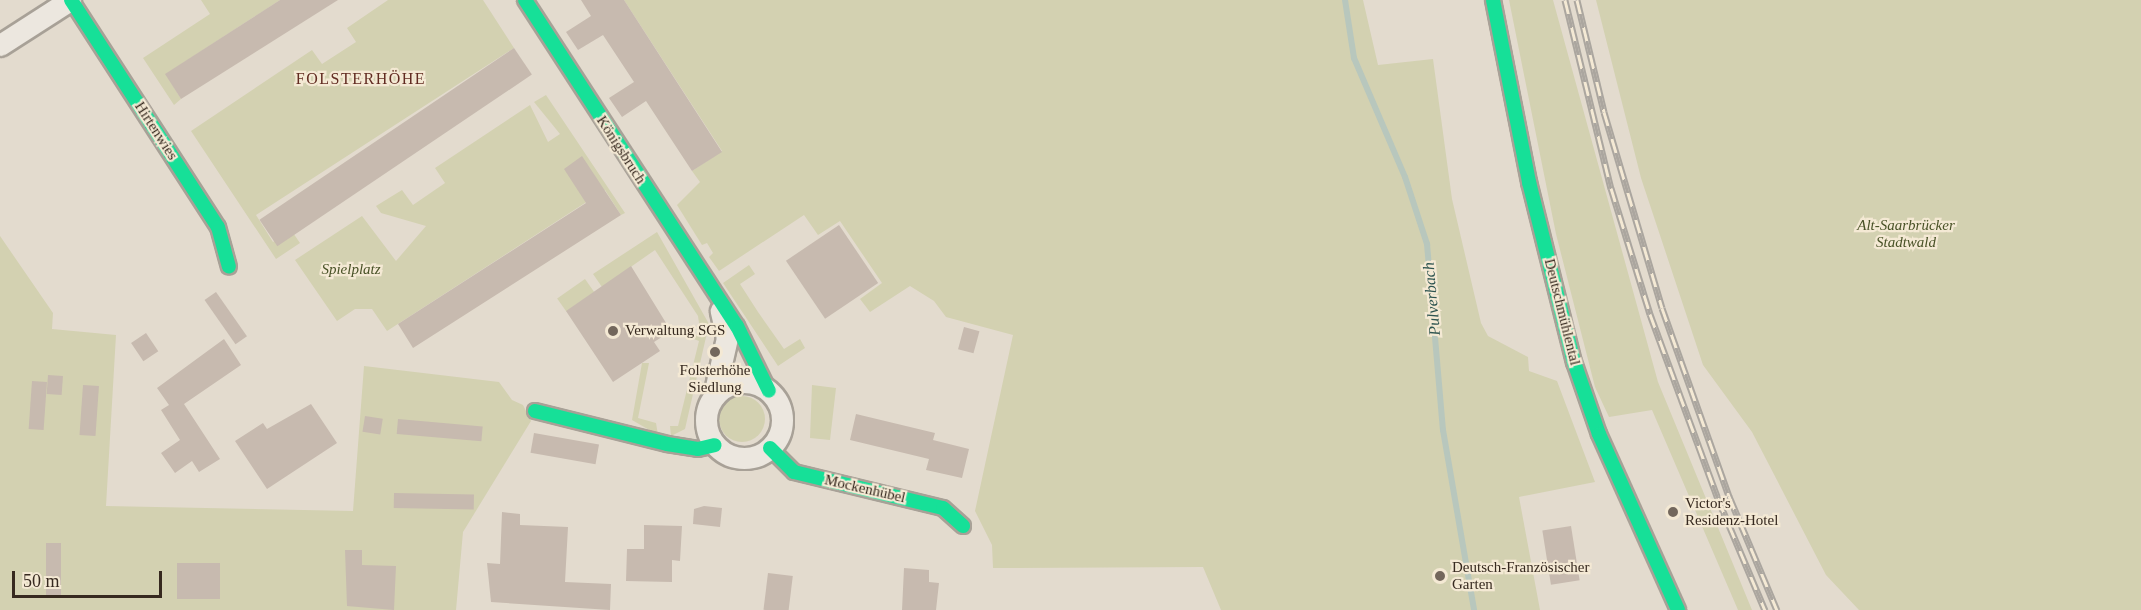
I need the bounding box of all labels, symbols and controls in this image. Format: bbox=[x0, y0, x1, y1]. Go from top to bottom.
district label: FOLSTERHÖHE bbox=[296, 69, 426, 89]
street label: Hirtenwies bbox=[131, 98, 181, 164]
street label: Königsbruch bbox=[592, 113, 650, 187]
park label: Alt-Saarbrücker Stadtwald bbox=[1857, 216, 1955, 251]
street label: Deutschmühlental bbox=[1540, 257, 1584, 367]
park label: Spielplatz bbox=[321, 261, 381, 279]
water label: Pulverbach bbox=[1419, 261, 1445, 337]
place label: Verwaltung SGS bbox=[625, 322, 725, 340]
marker: Verwaltung SGS bbox=[606, 324, 620, 338]
marker: Folsterhöhe Siedlung bbox=[708, 345, 722, 359]
place label: Folsterhöhe Siedlung bbox=[680, 361, 750, 396]
street label: Mockenhübel bbox=[823, 471, 907, 507]
place label: Victor's Residenz-Hotel bbox=[1685, 494, 1778, 529]
marker: Victor's Residenz-Hotel bbox=[1666, 505, 1680, 519]
place label: Deutsch-Französischer Garten bbox=[1452, 558, 1589, 593]
scale bar bbox=[15, 559, 165, 597]
marker: Deutsch-Französischer Garten bbox=[1433, 569, 1447, 583]
text: 50 m bbox=[23, 571, 60, 591]

